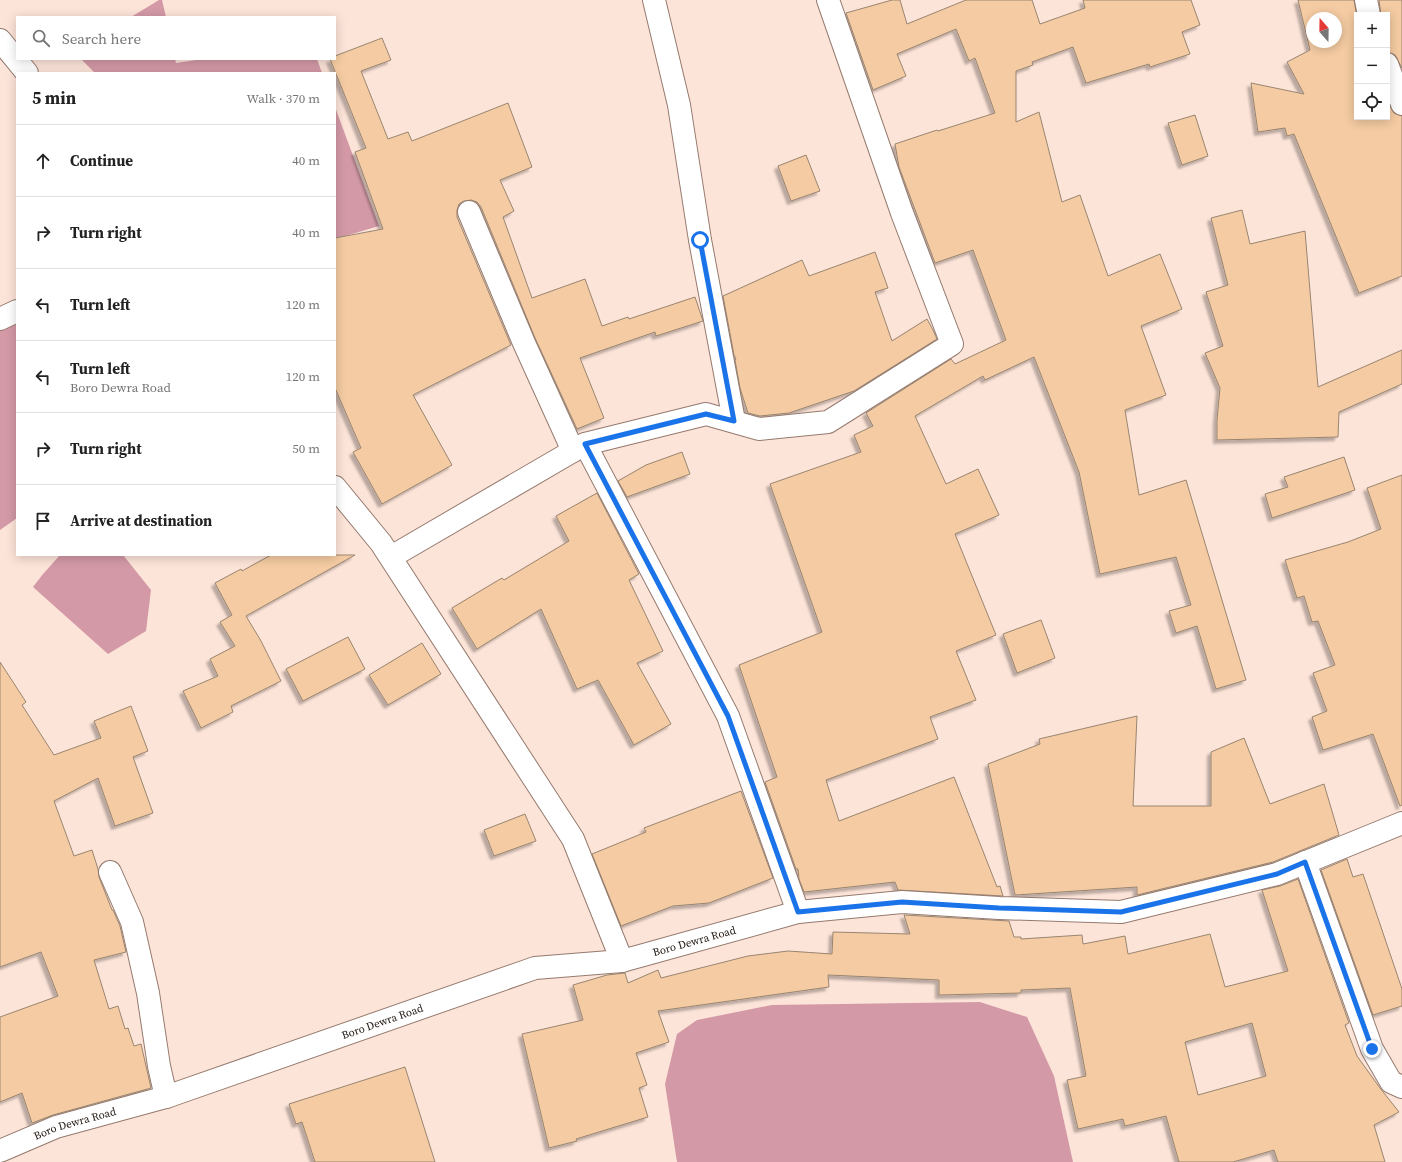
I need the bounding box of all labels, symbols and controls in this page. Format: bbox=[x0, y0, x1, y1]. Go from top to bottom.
north arrow bbox=[1306, 12, 1342, 48]
map controls bbox=[1354, 12, 1390, 120]
button: + bbox=[1354, 12, 1390, 48]
search box bbox=[16, 16, 336, 60]
icon: search bbox=[30, 27, 52, 49]
text: Search here bbox=[62, 28, 141, 49]
button: − bbox=[1354, 48, 1390, 84]
button: locate bbox=[1354, 84, 1390, 120]
text: 5 min bbox=[32, 86, 76, 110]
text: Walk · 370 m bbox=[247, 90, 320, 107]
icon: ahead bbox=[32, 150, 54, 172]
text: Continue bbox=[70, 150, 133, 171]
text: 40 m bbox=[292, 152, 320, 169]
icon: right bbox=[32, 222, 54, 244]
text: Turn right bbox=[70, 222, 142, 243]
text: 40 m bbox=[292, 224, 320, 241]
route start bbox=[691, 231, 709, 249]
icon: left bbox=[32, 294, 54, 316]
text: Turn left bbox=[70, 294, 130, 315]
text: 120 m bbox=[286, 296, 320, 313]
text: Turn left bbox=[70, 358, 130, 379]
icon: left bbox=[32, 366, 54, 388]
text: 120 m bbox=[286, 368, 320, 385]
text: Boro Dewra Road bbox=[70, 379, 171, 396]
icon: right bbox=[32, 438, 54, 460]
text: Turn right bbox=[70, 438, 142, 459]
text: 50 m bbox=[292, 440, 320, 457]
icon: arrive bbox=[32, 510, 54, 532]
text: Arrive at destination bbox=[70, 510, 212, 531]
street label: Boro Dewra Road bbox=[651, 922, 738, 960]
street label: Boro Dewra Road bbox=[339, 1000, 426, 1043]
route end bbox=[1363, 1040, 1381, 1058]
street label: Boro Dewra Road bbox=[31, 1103, 118, 1143]

